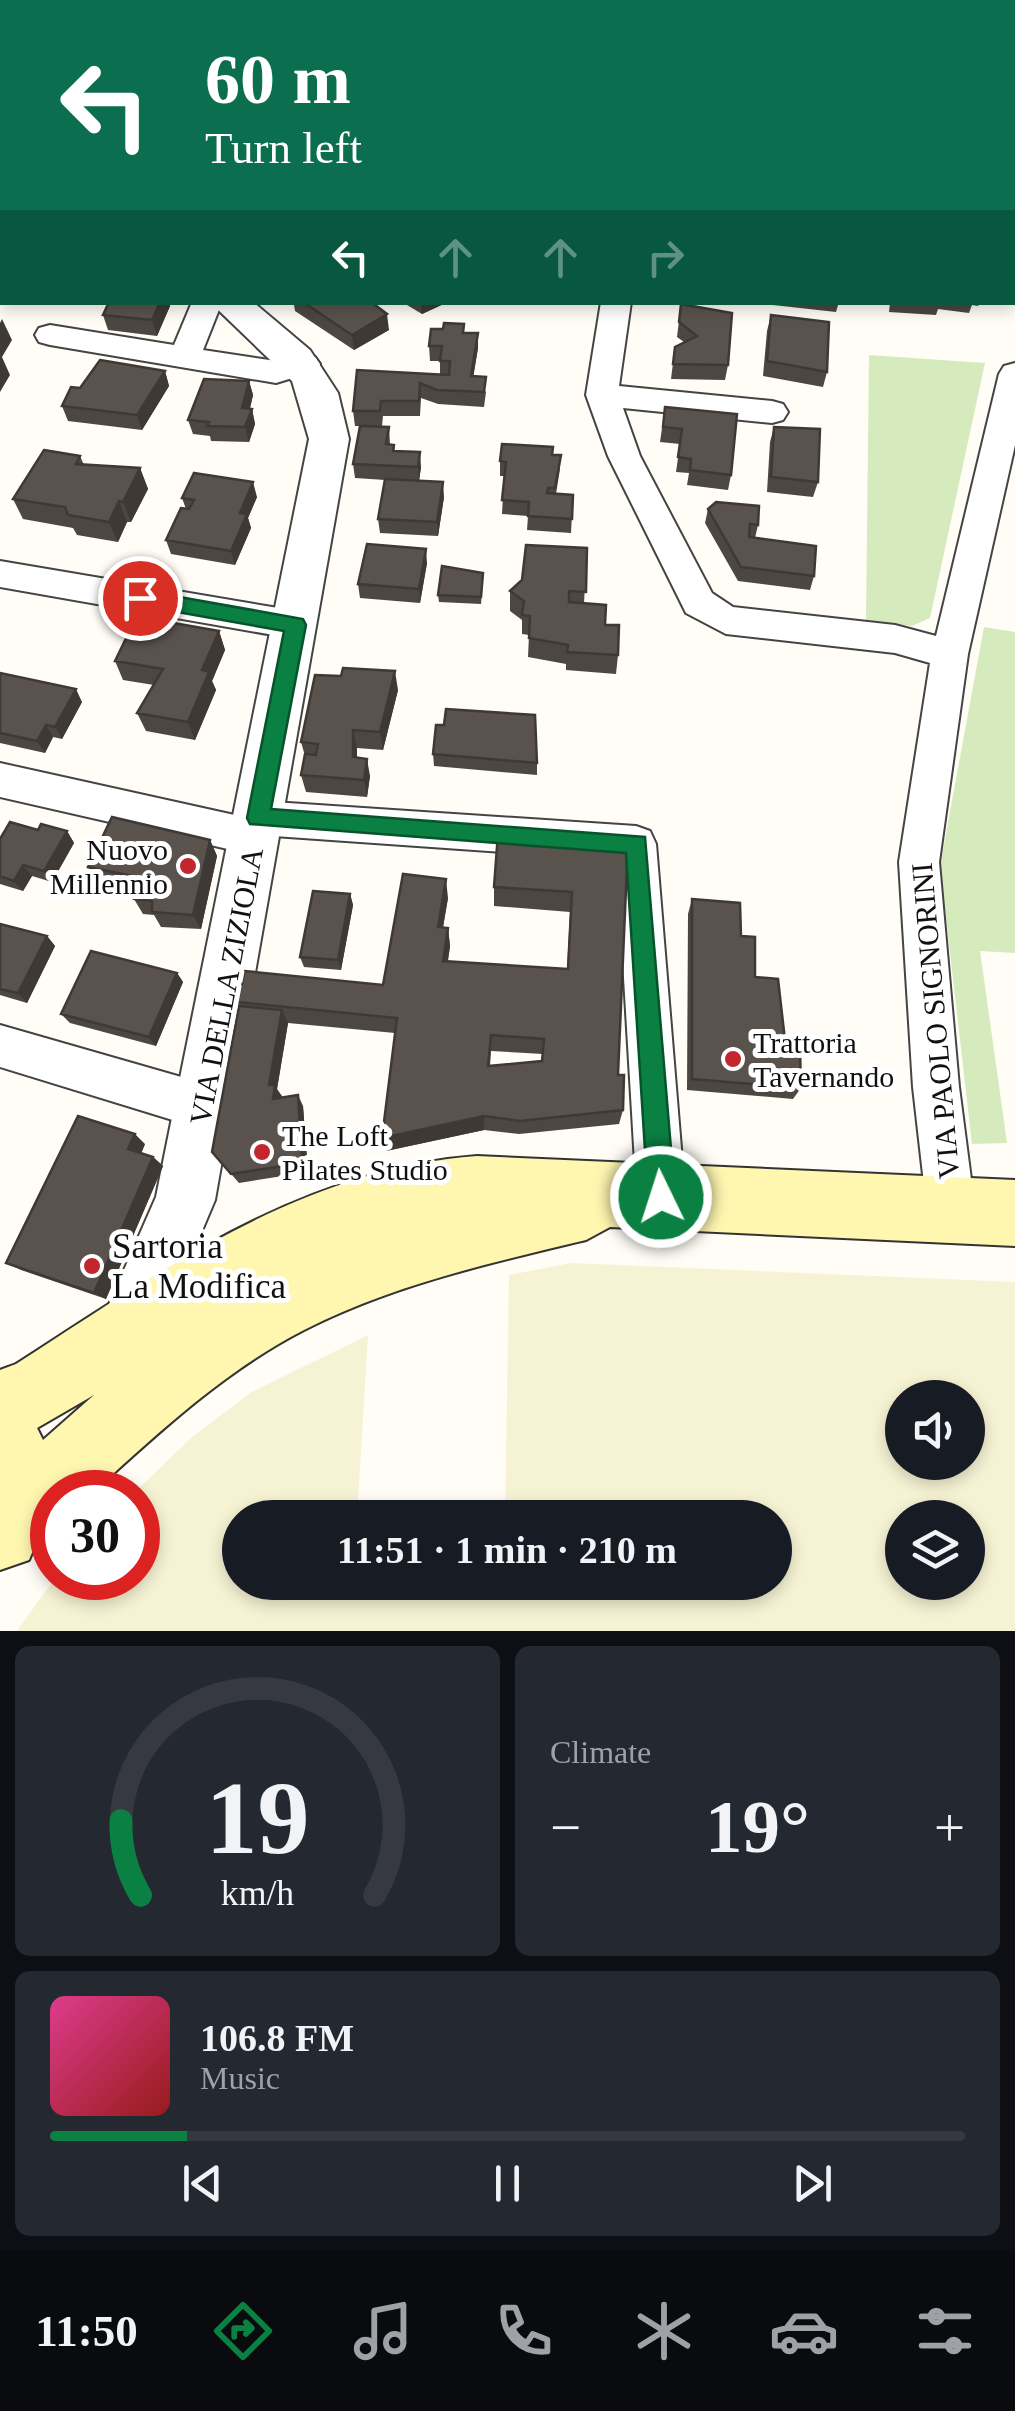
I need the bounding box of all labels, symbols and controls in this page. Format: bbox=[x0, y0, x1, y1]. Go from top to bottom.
icon: left bbox=[40, 40, 170, 170]
text: 60 m bbox=[205, 41, 351, 118]
text: Turn left bbox=[205, 123, 362, 173]
icon: left bbox=[323, 230, 378, 285]
icon: ahead bbox=[428, 230, 483, 285]
icon: ahead bbox=[533, 230, 588, 285]
icon: right bbox=[638, 230, 693, 285]
pin bbox=[98, 556, 183, 641]
icon: arrive bbox=[113, 571, 168, 626]
place label: Nuovo Millennio bbox=[50, 833, 168, 900]
street label: VIA DELLA ZIZIOLA bbox=[183, 844, 269, 1127]
marker: Nuovo Millennio bbox=[177, 855, 199, 877]
street label: VIA PAOLO SIGNORINI bbox=[905, 862, 965, 1180]
place label: Trattoria Tavernando bbox=[753, 1026, 894, 1093]
marker: Trattoria Tavernando bbox=[722, 1048, 744, 1070]
place label: The Loft Pilates Studio bbox=[282, 1119, 448, 1186]
marker: The Loft Pilates Studio bbox=[251, 1141, 273, 1163]
position arrow bbox=[609, 1145, 713, 1249]
place label: Sartoria La Modifica bbox=[112, 1227, 286, 1306]
marker: Sartoria La Modifica bbox=[81, 1255, 103, 1277]
map controls bbox=[885, 1380, 985, 1600]
button: sound bbox=[885, 1380, 985, 1480]
speed limit sign: 30 bbox=[30, 1470, 160, 1600]
button: layers bbox=[885, 1500, 985, 1600]
text: 11:51 · 1 min · 210 m bbox=[337, 1529, 677, 1571]
text: Climate bbox=[550, 1734, 651, 1770]
text: 19 bbox=[206, 1760, 310, 1875]
text: 19° bbox=[705, 1785, 810, 1868]
text: − bbox=[550, 1797, 581, 1858]
text: + bbox=[934, 1797, 965, 1858]
text: km/h bbox=[221, 1873, 294, 1913]
text: 106.8 FM bbox=[200, 2017, 354, 2059]
text: Music bbox=[200, 2060, 280, 2096]
icon: previous bbox=[175, 2156, 230, 2211]
icon: pause bbox=[480, 2156, 535, 2211]
icon: next bbox=[785, 2156, 840, 2211]
icon: directions bbox=[208, 2296, 278, 2366]
icon: music bbox=[348, 2296, 418, 2366]
icon: phone bbox=[489, 2296, 559, 2366]
icon: climate bbox=[629, 2296, 699, 2366]
icon: car bbox=[769, 2296, 839, 2366]
icon: filters bbox=[910, 2296, 980, 2366]
text: 11:50 bbox=[35, 2306, 138, 2356]

